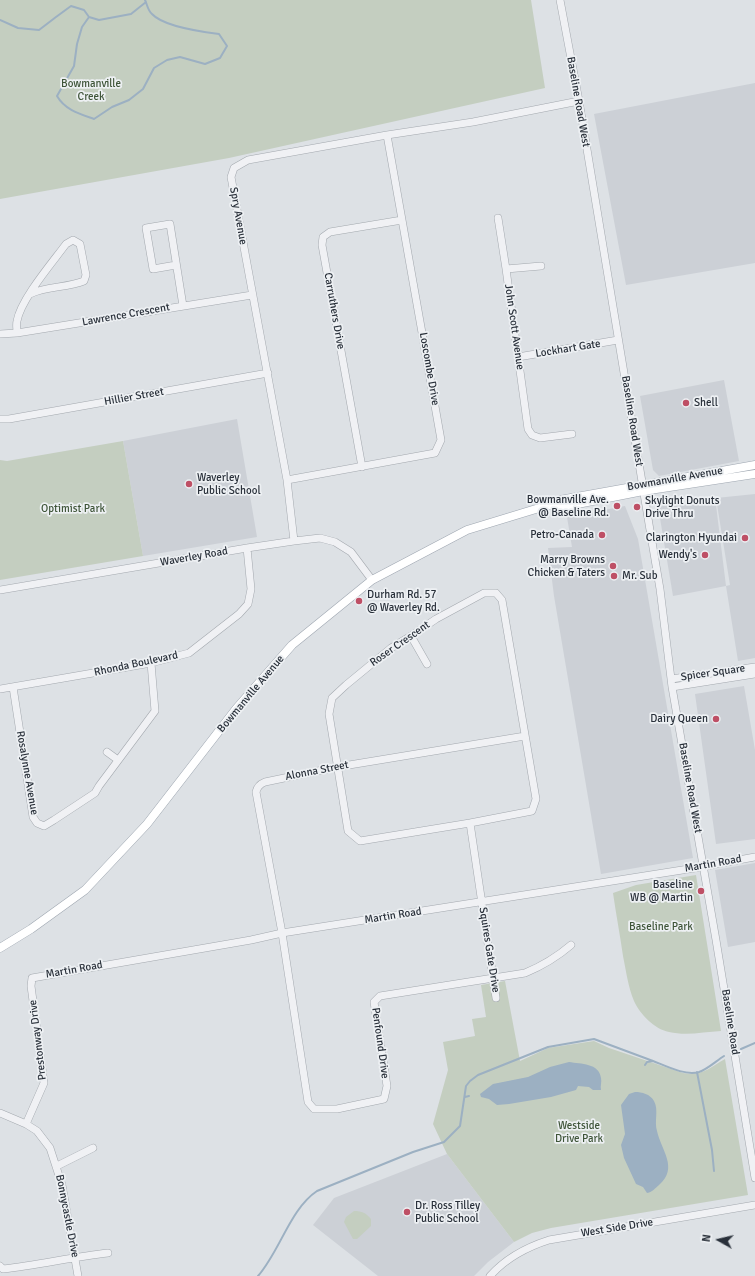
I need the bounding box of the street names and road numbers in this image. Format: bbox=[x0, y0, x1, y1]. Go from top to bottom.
street label: Baseline Road West bbox=[564, 56, 592, 148]
street label: Spry Avenue bbox=[226, 186, 250, 246]
street label: Carruthers Drive bbox=[321, 272, 347, 350]
street label: John Scott Avenue bbox=[501, 283, 527, 371]
street label: Lawrence Crescent bbox=[81, 301, 171, 329]
street label: Loscombe Drive bbox=[416, 331, 442, 407]
street label: Lockhart Gate bbox=[534, 337, 602, 361]
street label: Baseline Road West bbox=[618, 375, 646, 467]
street label: Hillier Street bbox=[103, 385, 165, 409]
street label: Bowmanville Avenue bbox=[626, 464, 724, 494]
street label: Waverley Road bbox=[159, 545, 229, 569]
street label: Roser Crescent bbox=[367, 618, 433, 670]
street label: Rhonda Boulevard bbox=[93, 649, 179, 679]
street label: Bowmanville Avenue bbox=[215, 653, 287, 735]
street label: Spicer Square bbox=[680, 662, 746, 684]
street label: Rosalynne Avenue bbox=[13, 730, 41, 816]
street label: Baseline Road West bbox=[676, 742, 704, 834]
street label: Alonna Street bbox=[284, 758, 350, 784]
street label: Martin Road bbox=[683, 852, 743, 876]
street label: Martin Road bbox=[364, 905, 422, 927]
street label: Squires Gate Drive bbox=[476, 906, 502, 994]
street label: Martin Road bbox=[44, 958, 104, 982]
street label: Baseline Road bbox=[718, 988, 742, 1056]
street label: Prestonway Drive bbox=[27, 999, 49, 1081]
street label: Penfound Drive bbox=[368, 1007, 392, 1079]
street label: Bonnycastle Drive bbox=[52, 1173, 82, 1259]
street label: West Side Drive bbox=[580, 1216, 654, 1240]

